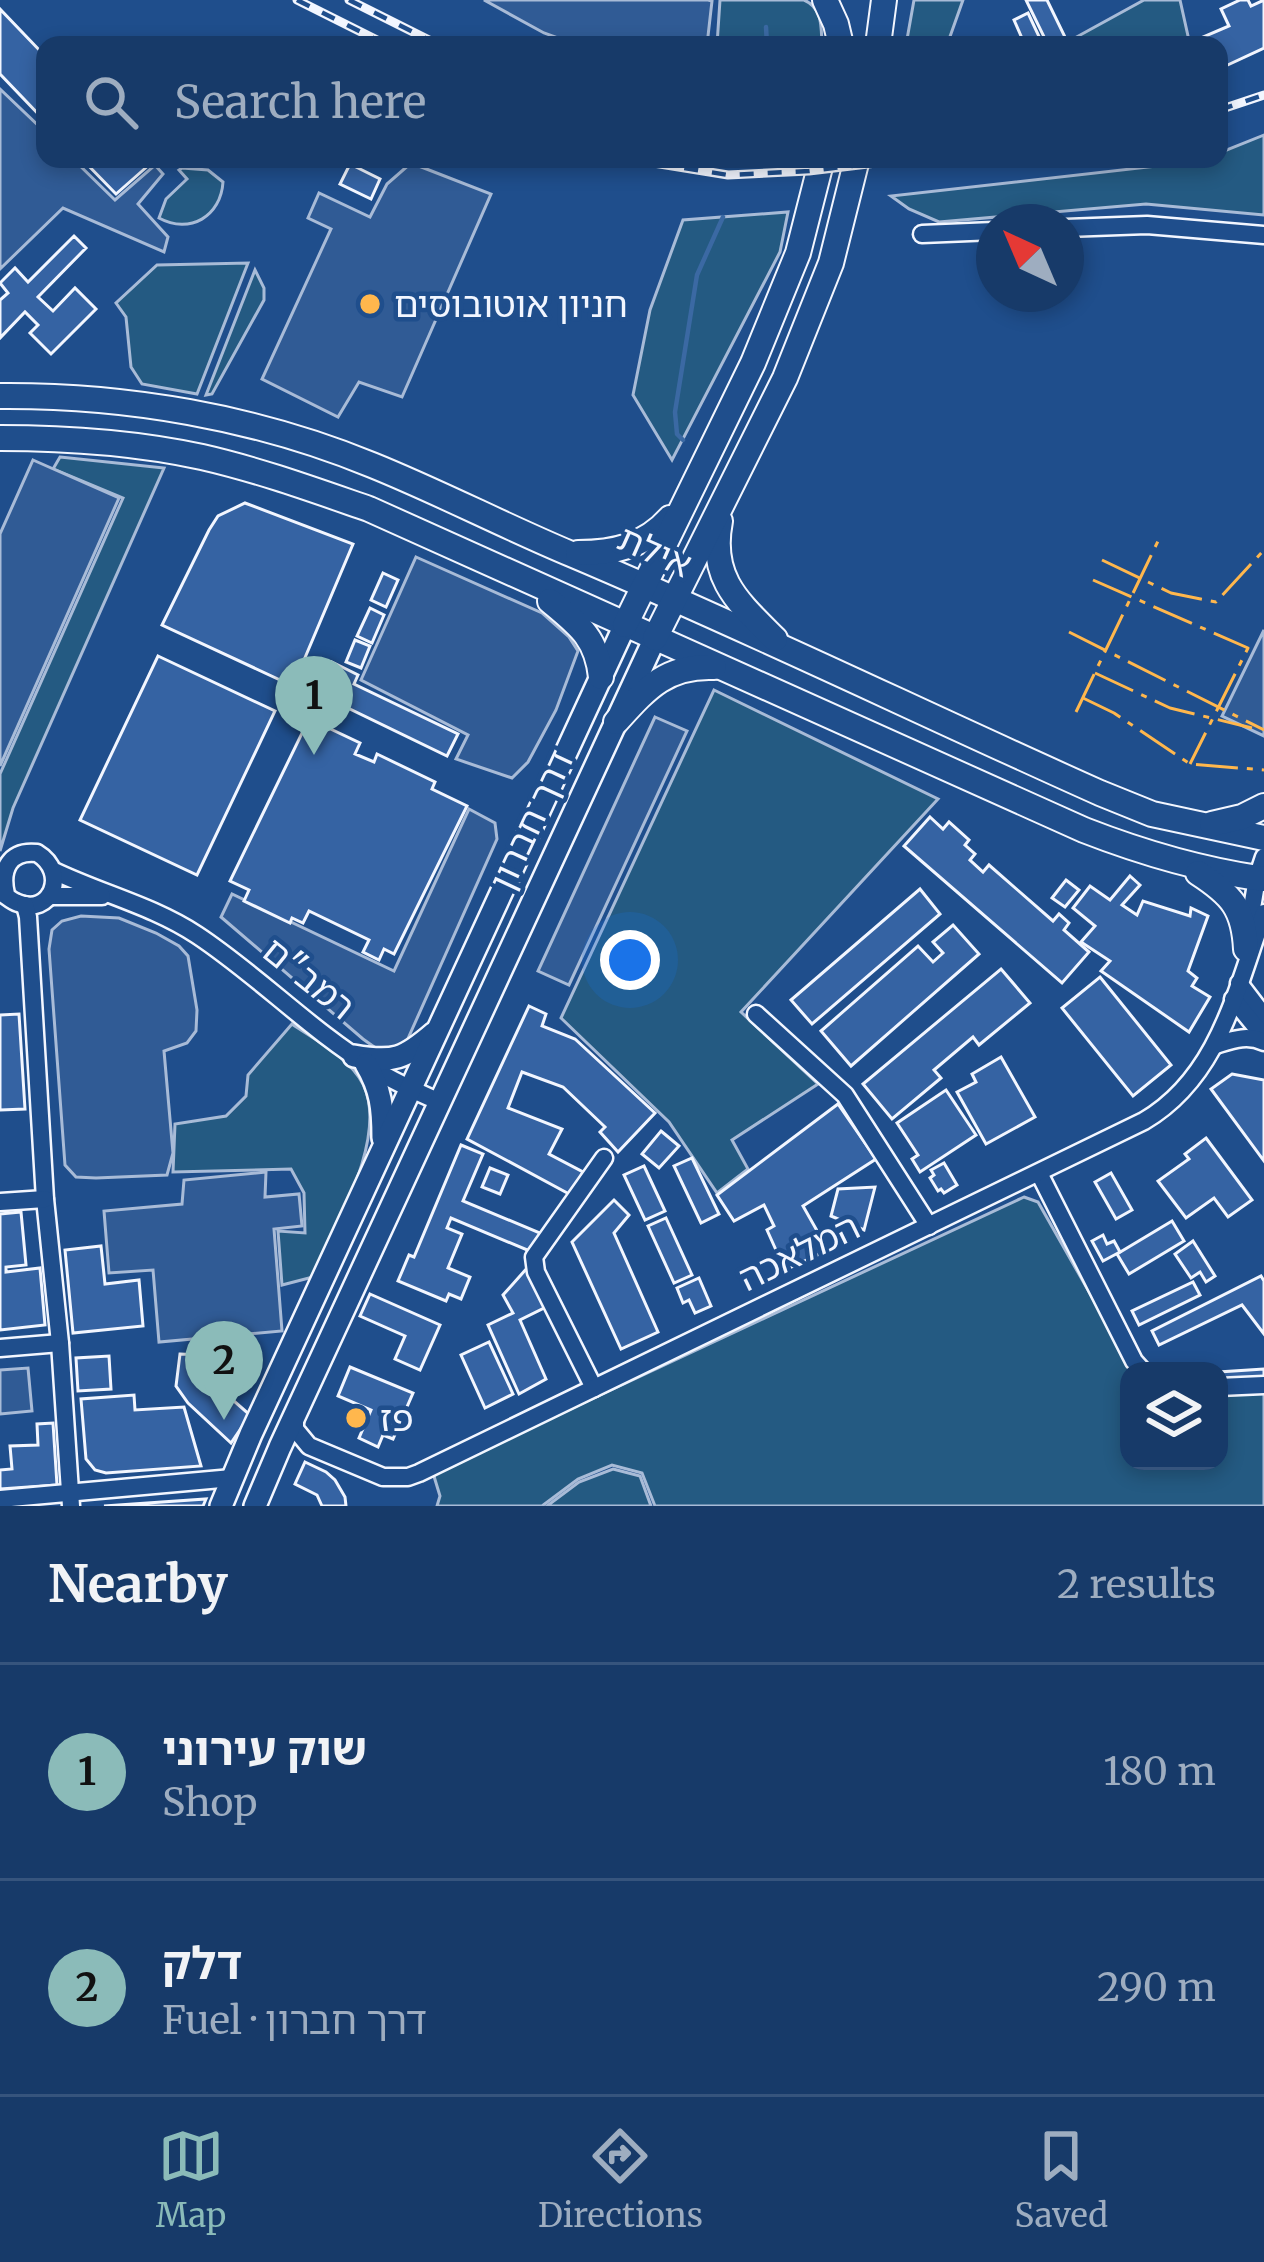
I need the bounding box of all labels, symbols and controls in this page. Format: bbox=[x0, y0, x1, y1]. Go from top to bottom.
search box bbox=[36, 36, 1228, 168]
icon: search bbox=[78, 69, 144, 135]
text: Search here bbox=[174, 74, 426, 130]
north arrow bbox=[976, 204, 1084, 312]
place label: חניון אוטובוסים bbox=[394, 282, 628, 327]
marker: חניון אוטובוסים bbox=[357, 291, 383, 317]
street label: אילת bbox=[611, 515, 699, 587]
pin: 1 bbox=[275, 656, 353, 755]
street label: דרך חברון bbox=[479, 743, 583, 898]
street label: רמב"ם bbox=[254, 928, 364, 1029]
your location bbox=[600, 930, 660, 990]
street label: המלאכה bbox=[731, 1204, 867, 1301]
pin: 2 bbox=[185, 1321, 263, 1420]
map controls bbox=[1120, 1362, 1228, 1470]
button: layers bbox=[1120, 1362, 1228, 1470]
place label: פז bbox=[380, 1396, 414, 1441]
marker: פז bbox=[343, 1405, 369, 1431]
text: Nearby bbox=[48, 1552, 228, 1616]
text: 2 results bbox=[1057, 1560, 1216, 1609]
text: שוק עירוני bbox=[162, 1721, 367, 1777]
text: 1 bbox=[78, 1747, 96, 1796]
text: 180 m bbox=[1103, 1747, 1216, 1796]
text: Shop bbox=[162, 1778, 257, 1827]
text: דלק bbox=[162, 1935, 242, 1991]
text: 2 bbox=[76, 1963, 98, 2012]
text: 290 m bbox=[1097, 1963, 1216, 2012]
text: Fuel · דרך חברון bbox=[162, 1996, 427, 2045]
tab: Map bbox=[156, 2123, 226, 2236]
tab: Directions bbox=[538, 2123, 703, 2236]
tab: Saved bbox=[1015, 2123, 1108, 2236]

